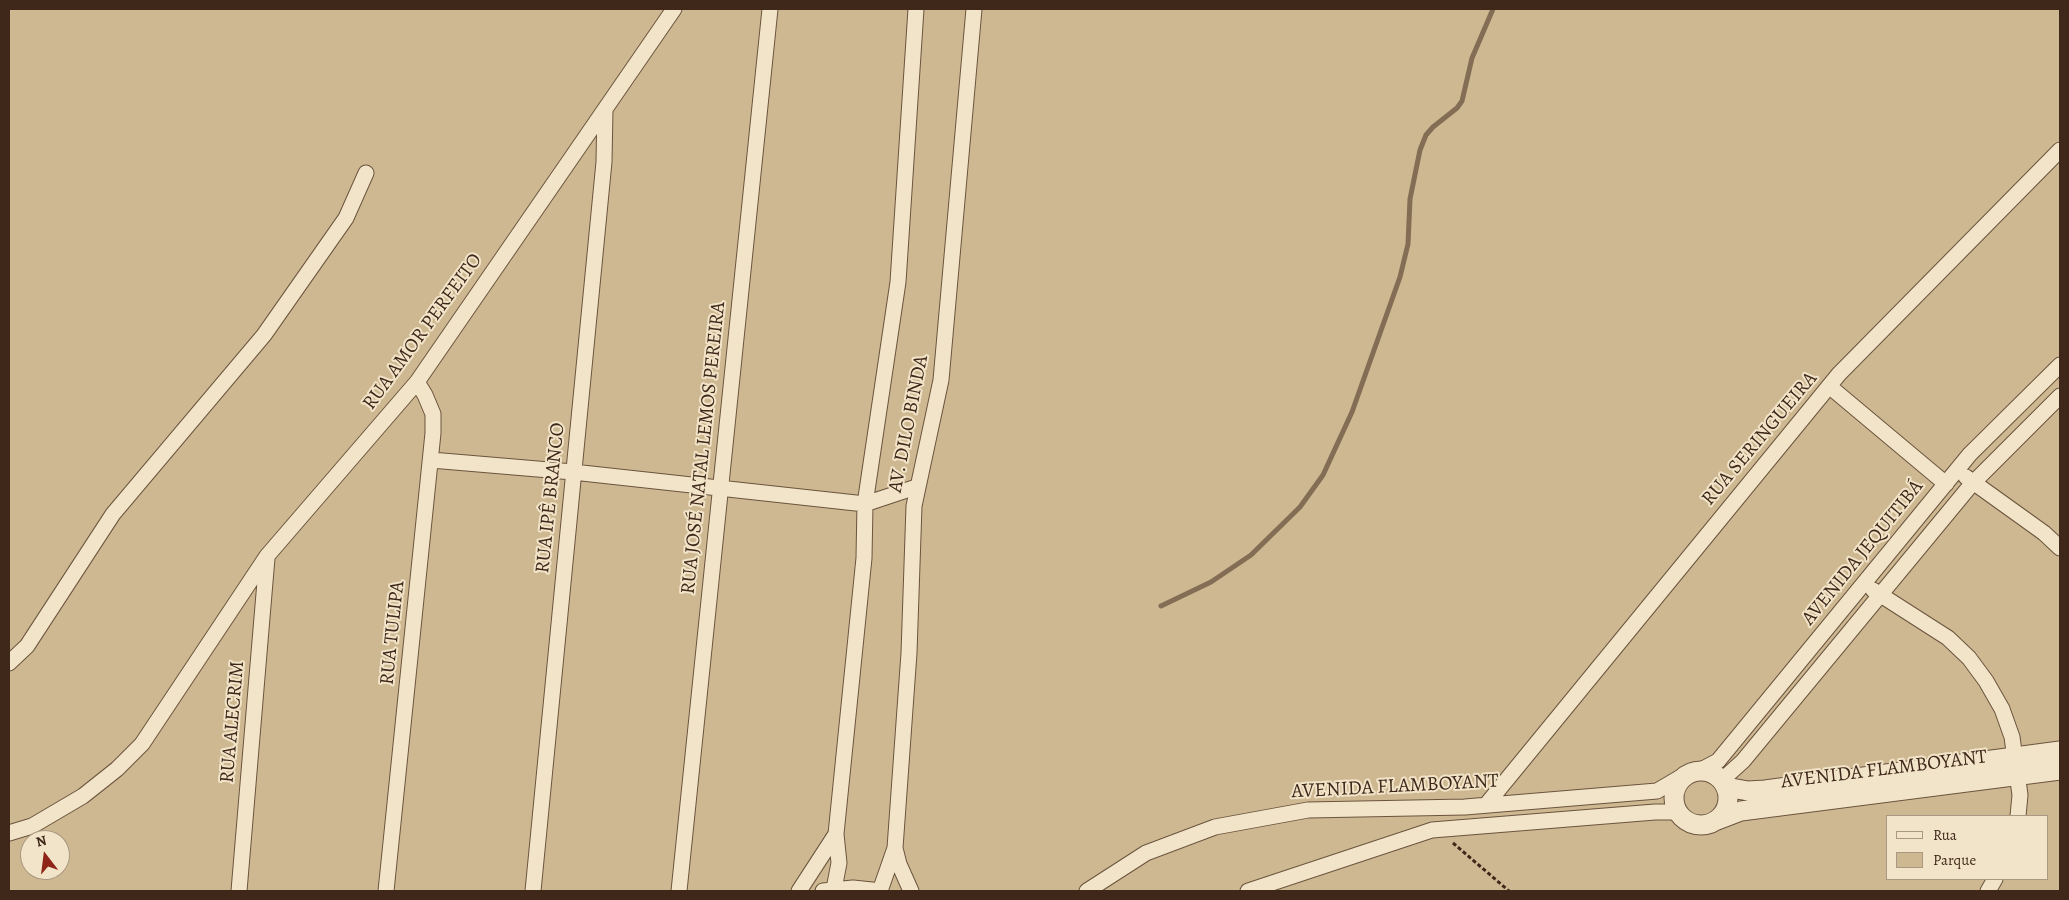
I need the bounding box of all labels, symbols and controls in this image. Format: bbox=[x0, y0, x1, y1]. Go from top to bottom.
street label: RUA AMOR PERFEITO bbox=[358, 249, 488, 415]
street label: RUA JOSÉ NATAL LEMOS PEREIRA bbox=[677, 301, 731, 595]
street label: AV. DILO BINDA bbox=[884, 353, 934, 495]
street label: RUA SERINGUEIRA bbox=[1697, 367, 1823, 511]
street label: RUA IPÊ BRANCO bbox=[531, 422, 571, 574]
street label: AVENIDA JEQUITIBÁ bbox=[1797, 476, 1929, 630]
street label: RUA TULIPA bbox=[376, 580, 410, 686]
street label: RUA ALECRIM bbox=[216, 660, 250, 784]
street label: AVENIDA FLAMBOYANT bbox=[1780, 745, 1988, 795]
street label: AVENIDA FLAMBOYANT bbox=[1291, 770, 1499, 804]
legend bbox=[1886, 815, 2049, 880]
text: Rua bbox=[1933, 825, 1957, 845]
north arrow bbox=[20, 830, 70, 880]
text: N bbox=[34, 830, 49, 851]
text: Parque bbox=[1933, 850, 1976, 870]

